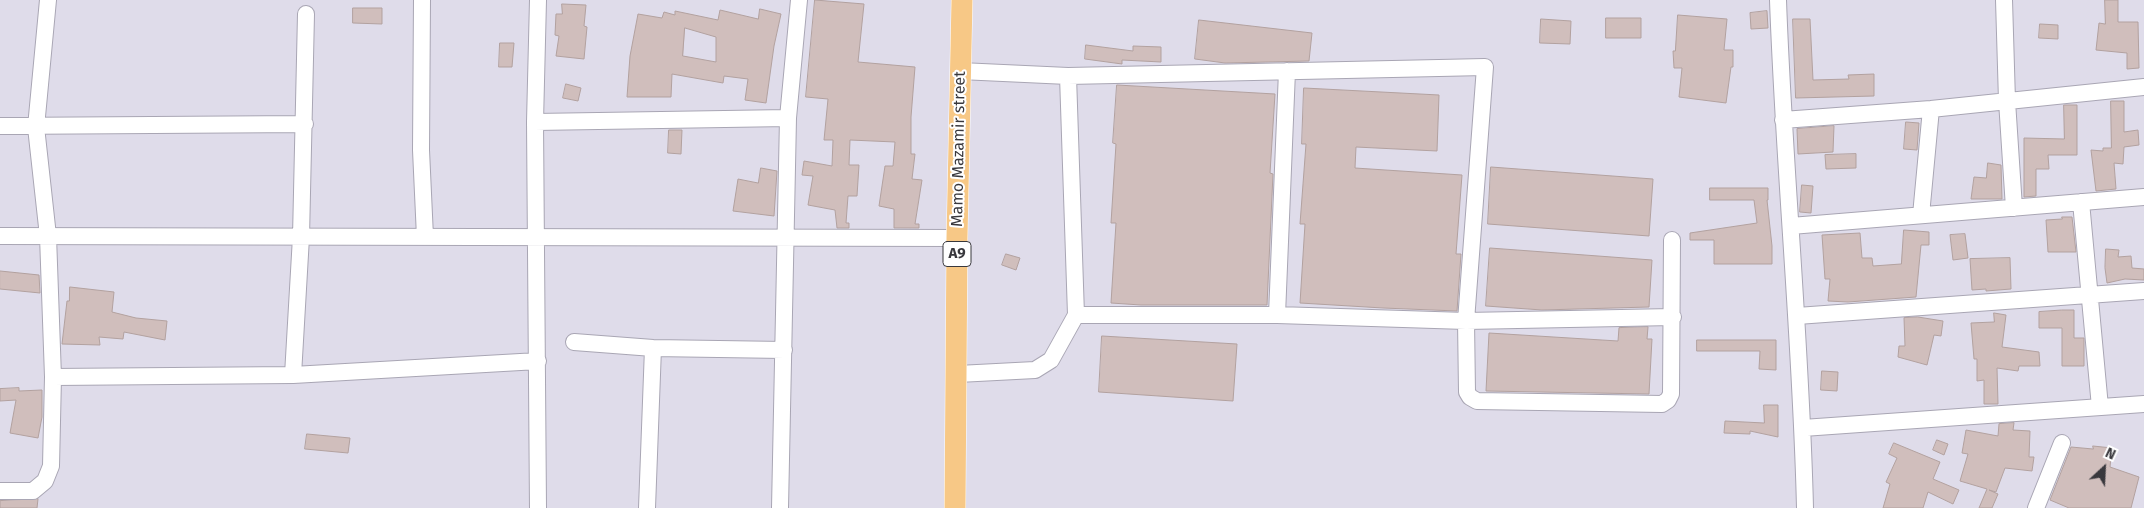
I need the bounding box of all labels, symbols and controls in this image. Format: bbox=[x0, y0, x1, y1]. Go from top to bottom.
street label: Mamo Mazamir street bbox=[948, 71, 970, 227]
road number: A9 bbox=[943, 242, 971, 266]
north arrow bbox=[2079, 443, 2129, 493]
text: N bbox=[2103, 444, 2118, 464]

